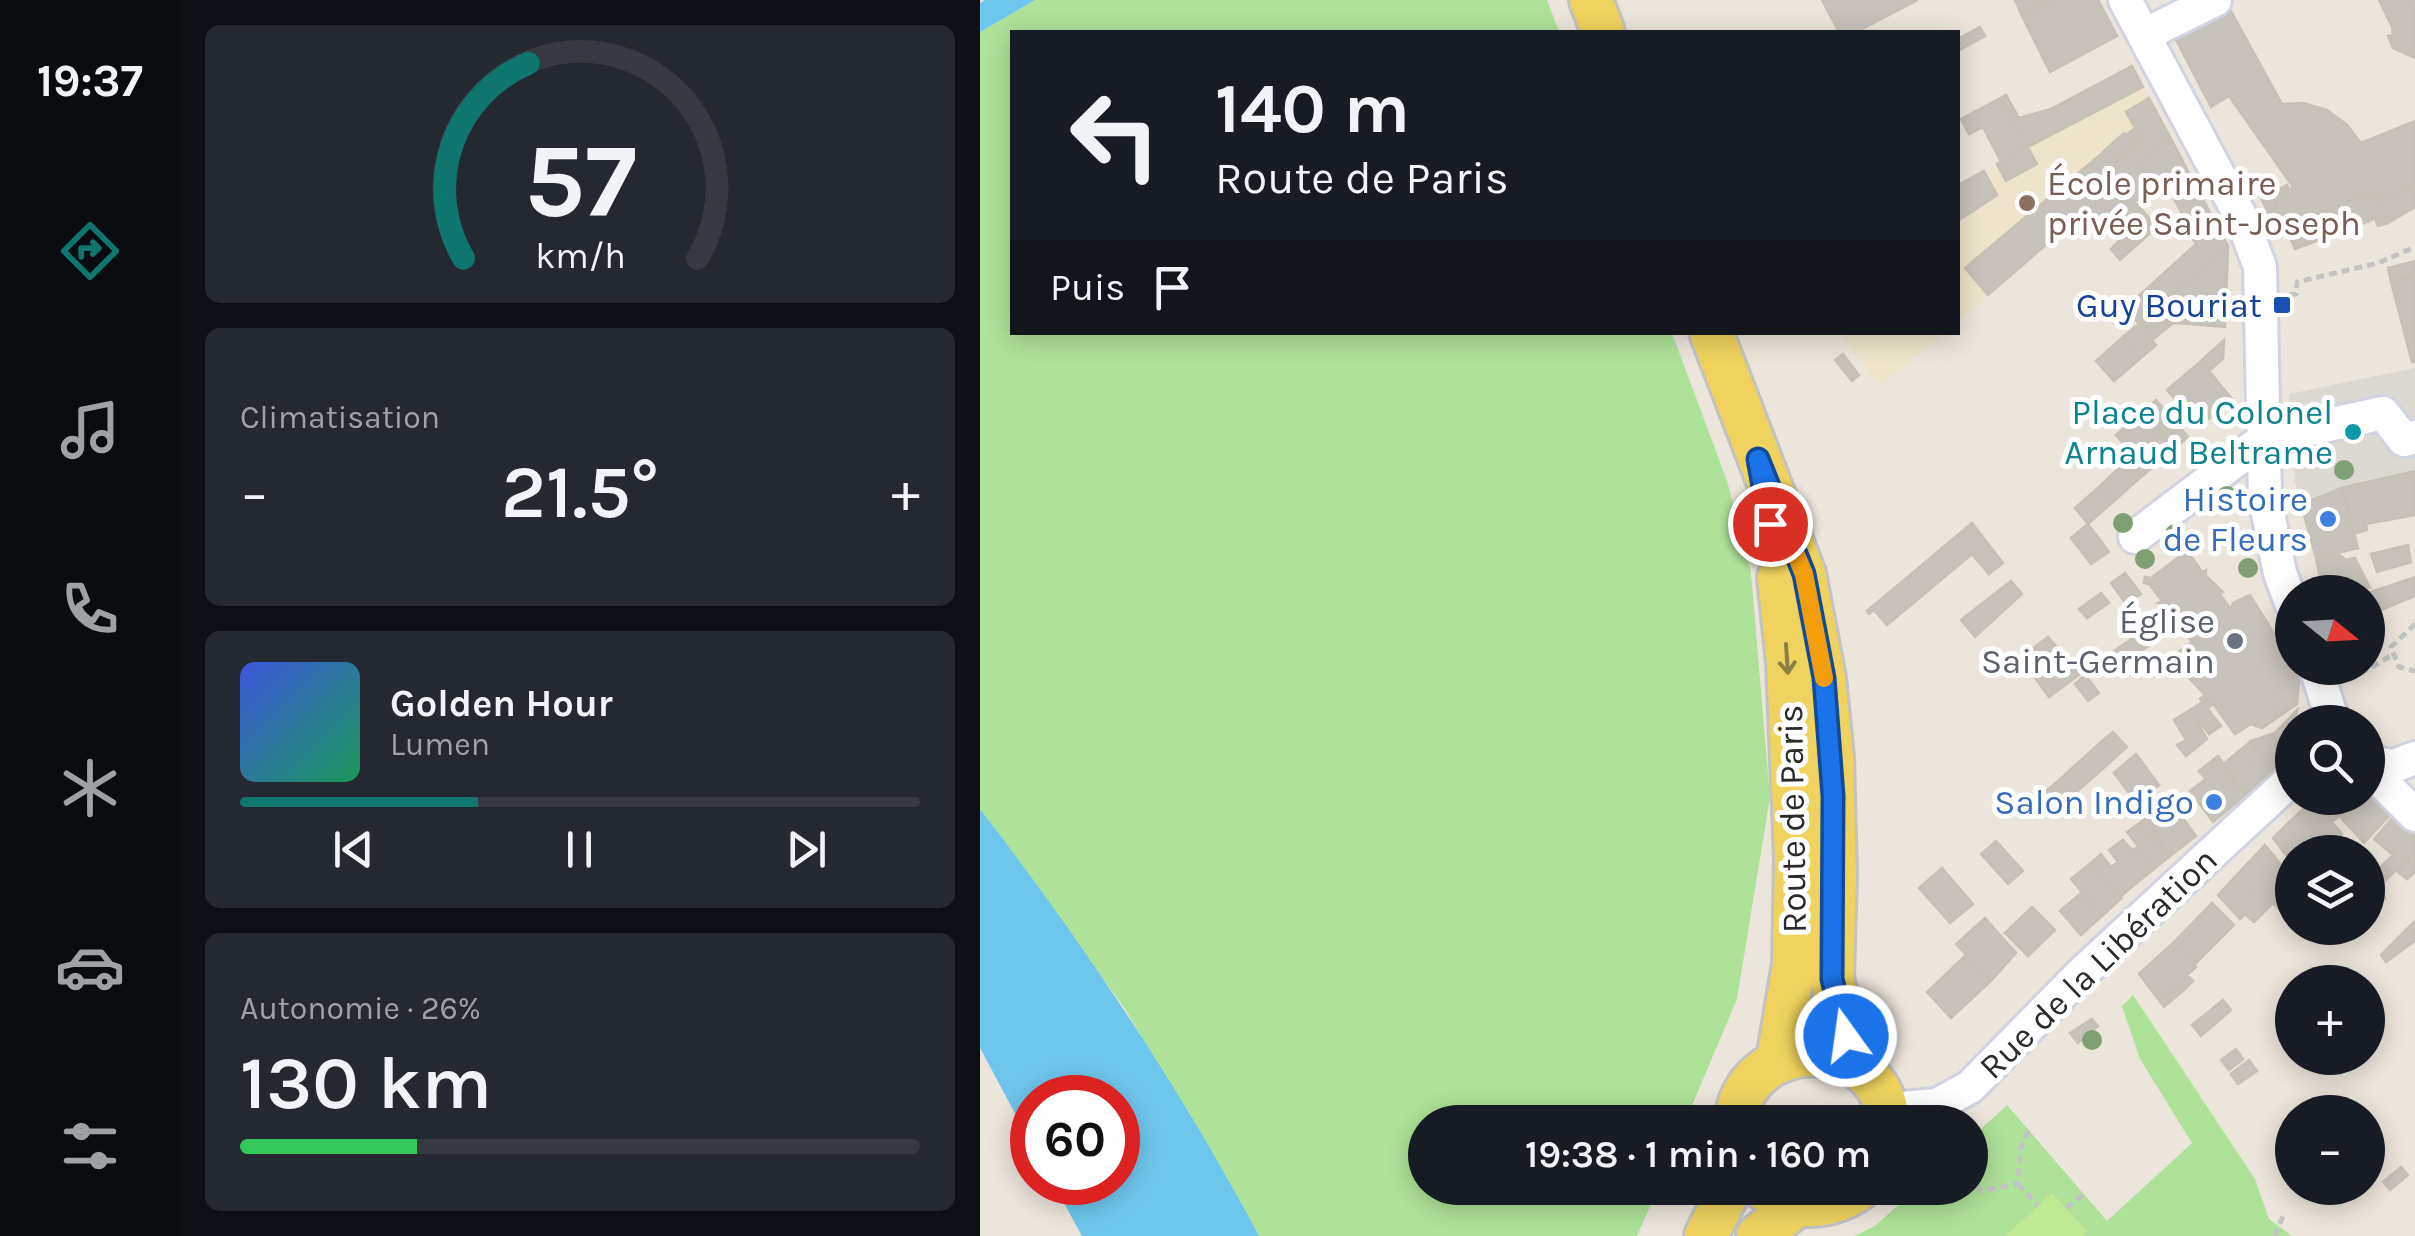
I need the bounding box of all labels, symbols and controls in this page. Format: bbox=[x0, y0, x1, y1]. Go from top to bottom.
text: 19:37 bbox=[37, 55, 143, 107]
text: 140 m bbox=[1215, 68, 1410, 150]
icon: left bbox=[1050, 70, 1180, 200]
text: 57 bbox=[524, 121, 636, 242]
text: Route de Paris bbox=[1215, 152, 1509, 204]
place label: École primaire privée Saint-Joseph bbox=[2047, 163, 2361, 244]
marker: École primaire privée Saint-Joseph bbox=[2016, 192, 2038, 214]
icon: directions bbox=[55, 216, 125, 286]
text: km/h bbox=[535, 235, 625, 277]
icon: arrive bbox=[1145, 260, 1200, 315]
text: Puis bbox=[1050, 265, 1125, 310]
place label: Guy Bouriat bbox=[2076, 285, 2262, 326]
marker: Guy Bouriat bbox=[2271, 294, 2293, 316]
place label: Place du Colonel Arnaud Beltrame bbox=[2064, 392, 2333, 473]
icon: music bbox=[55, 395, 125, 465]
text: Climatisation bbox=[240, 399, 440, 436]
marker: Place du Colonel Arnaud Beltrame bbox=[2342, 421, 2364, 443]
text: 21.5° bbox=[501, 448, 659, 536]
text: − bbox=[240, 461, 269, 525]
text: + bbox=[891, 461, 920, 525]
place label: Histoire de Fleurs bbox=[2163, 479, 2308, 560]
pin bbox=[1728, 482, 1813, 567]
icon: arrive bbox=[1743, 497, 1798, 552]
marker: Histoire de Fleurs bbox=[2317, 508, 2339, 530]
icon: phone bbox=[55, 574, 125, 644]
north arrow bbox=[2275, 575, 2385, 685]
map controls bbox=[2275, 575, 2385, 1205]
place label: Église Saint-Germain bbox=[1981, 601, 2215, 682]
marker: Église Saint-Germain bbox=[2224, 630, 2246, 652]
one-way arrow bbox=[1778, 643, 1797, 675]
text: Golden Hour bbox=[390, 681, 613, 726]
street label: Route de Paris bbox=[1770, 704, 1815, 934]
button: search bbox=[2275, 705, 2385, 815]
text: Lumen bbox=[390, 726, 490, 763]
icon: climate bbox=[55, 753, 125, 823]
place label: Salon Indigo bbox=[1994, 782, 2194, 823]
marker: Salon Indigo bbox=[2203, 791, 2225, 813]
icon: previous bbox=[326, 822, 381, 877]
icon: pause bbox=[552, 822, 607, 877]
icon: next bbox=[779, 822, 834, 877]
button: layers bbox=[2275, 835, 2385, 945]
street label: Rue de la Libération bbox=[1971, 839, 2226, 1087]
icon: car bbox=[55, 932, 125, 1002]
button: + bbox=[2275, 965, 2385, 1075]
position arrow bbox=[1794, 984, 1898, 1088]
text: Autonomie · 26% bbox=[240, 990, 481, 1027]
text: 130 km bbox=[240, 1039, 492, 1127]
speed limit sign: 60 bbox=[1010, 1075, 1140, 1205]
button: − bbox=[2275, 1095, 2385, 1205]
icon: filters bbox=[55, 1111, 125, 1181]
text: 19:38 · 1 min · 160 m bbox=[1525, 1132, 1871, 1177]

